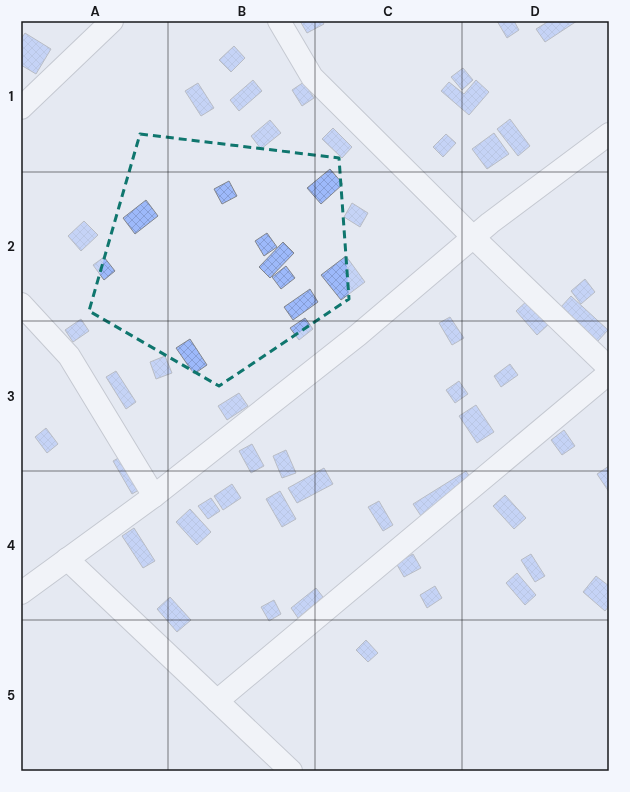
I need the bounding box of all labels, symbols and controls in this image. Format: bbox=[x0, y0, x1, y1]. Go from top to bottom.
text: A bbox=[90, 3, 100, 20]
text: B bbox=[238, 3, 246, 20]
text: C bbox=[383, 3, 393, 20]
text: D bbox=[530, 3, 540, 20]
text: 1 bbox=[9, 88, 13, 105]
text: 2 bbox=[7, 238, 15, 255]
text: 3 bbox=[7, 388, 15, 405]
text: 4 bbox=[7, 537, 15, 554]
text: 5 bbox=[7, 687, 15, 704]

